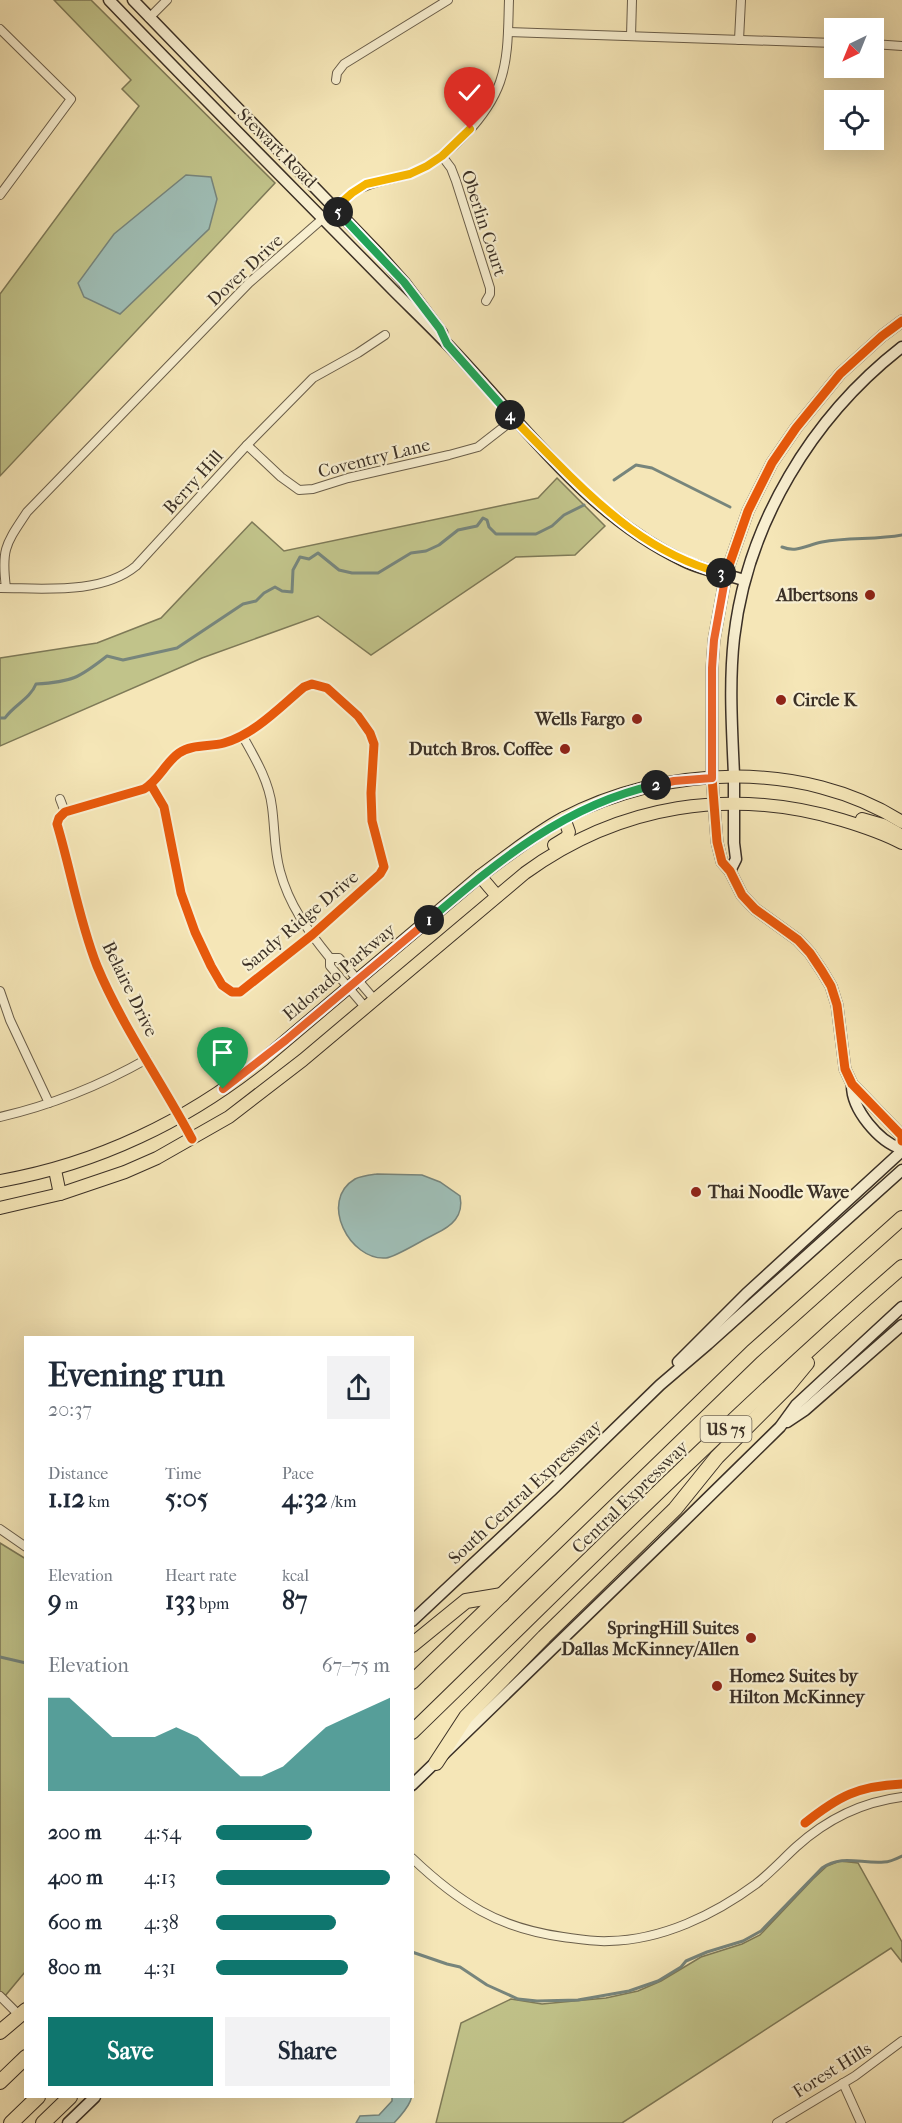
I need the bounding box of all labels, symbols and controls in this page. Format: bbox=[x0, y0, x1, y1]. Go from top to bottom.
north arrow bbox=[824, 18, 884, 78]
map controls bbox=[824, 18, 884, 150]
pin bbox=[444, 67, 495, 129]
icon: check bbox=[453, 76, 486, 109]
button: locate bbox=[824, 90, 884, 150]
street label: Stewart Road bbox=[232, 104, 321, 193]
street label: Oberlin Court bbox=[457, 168, 511, 279]
pin: 5 bbox=[323, 197, 353, 227]
text: 5 bbox=[335, 202, 341, 221]
street label: Dover Drive bbox=[203, 230, 288, 311]
pin: 4 bbox=[495, 400, 525, 430]
text: 4 bbox=[505, 405, 515, 424]
street label: Coventry Lane bbox=[316, 434, 432, 483]
street label: Berry Hill bbox=[159, 446, 228, 519]
pin: 3 bbox=[706, 558, 736, 588]
text: 3 bbox=[718, 563, 724, 582]
place label: Albertsons bbox=[775, 585, 858, 606]
marker: Albertsons bbox=[863, 588, 877, 602]
place label: Circle K bbox=[793, 690, 858, 711]
marker: Circle K bbox=[774, 693, 788, 707]
place label: Wells Fargo bbox=[534, 709, 625, 730]
marker: Wells Fargo bbox=[630, 712, 644, 726]
place label: Dutch Bros. Coffee bbox=[409, 739, 553, 760]
marker: Dutch Bros. Coffee bbox=[558, 742, 572, 756]
pin: 2 bbox=[641, 770, 671, 800]
text: 2 bbox=[652, 775, 660, 794]
street label: Sandy Ridge Drive bbox=[238, 867, 363, 976]
pin: 1 bbox=[414, 905, 444, 935]
text: 1 bbox=[426, 910, 432, 929]
street label: Eldorado Parkway bbox=[279, 918, 401, 1025]
street label: Belaire Drive bbox=[97, 938, 162, 1040]
pin bbox=[197, 1027, 248, 1089]
icon: arrive bbox=[206, 1036, 239, 1069]
place label: Thai Noodle Wave bbox=[707, 1182, 849, 1203]
marker: Thai Noodle Wave bbox=[689, 1185, 703, 1199]
text: Evening run bbox=[48, 1356, 225, 1395]
button: share bbox=[327, 1356, 390, 1419]
text: 20:37 bbox=[48, 1398, 92, 1421]
street label: South Central Expressway bbox=[444, 1415, 607, 1569]
road number: US 75 bbox=[700, 1416, 752, 1442]
street label: Central Expressway bbox=[568, 1436, 694, 1558]
text: Distance bbox=[48, 1464, 108, 1483]
text: Time bbox=[165, 1464, 201, 1483]
text: Pace bbox=[282, 1464, 314, 1483]
text: 1.12 bbox=[48, 1483, 85, 1514]
text: 5:05 bbox=[165, 1483, 208, 1514]
text: 4:32 bbox=[282, 1483, 328, 1514]
text: km bbox=[85, 1492, 110, 1511]
text: /km bbox=[328, 1492, 357, 1511]
text: Elevation bbox=[48, 1566, 113, 1585]
text: Heart rate bbox=[165, 1566, 237, 1585]
text: kcal bbox=[282, 1566, 309, 1585]
text: 9 bbox=[48, 1585, 62, 1616]
text: 133 bbox=[165, 1585, 196, 1616]
text: 87 bbox=[282, 1585, 308, 1616]
text: m bbox=[62, 1594, 78, 1613]
text: bpm bbox=[196, 1594, 229, 1613]
place label: SpringHill Suites Dallas McKinney/Allen bbox=[561, 1618, 740, 1660]
marker: SpringHill Suites Dallas McKinney/Allen bbox=[744, 1631, 758, 1645]
text: Elevation bbox=[48, 1654, 129, 1677]
text: 67–75 m bbox=[322, 1654, 390, 1677]
place label: Home2 Suites by Hilton McKinney bbox=[729, 1666, 866, 1708]
marker: Home2 Suites by Hilton McKinney bbox=[710, 1679, 724, 1693]
text: 200 m bbox=[48, 1821, 101, 1844]
text: 4:54 bbox=[144, 1821, 181, 1844]
text: 400 m bbox=[48, 1866, 103, 1889]
text: 4:13 bbox=[144, 1866, 176, 1889]
text: 600 m bbox=[48, 1911, 102, 1934]
text: 4:38 bbox=[144, 1911, 179, 1934]
text: 800 m bbox=[48, 1956, 101, 1979]
text: 4:31 bbox=[144, 1956, 176, 1979]
button: Save bbox=[48, 2017, 213, 2086]
button: Share bbox=[225, 2017, 390, 2086]
street label: Forest Hills bbox=[789, 2038, 875, 2103]

